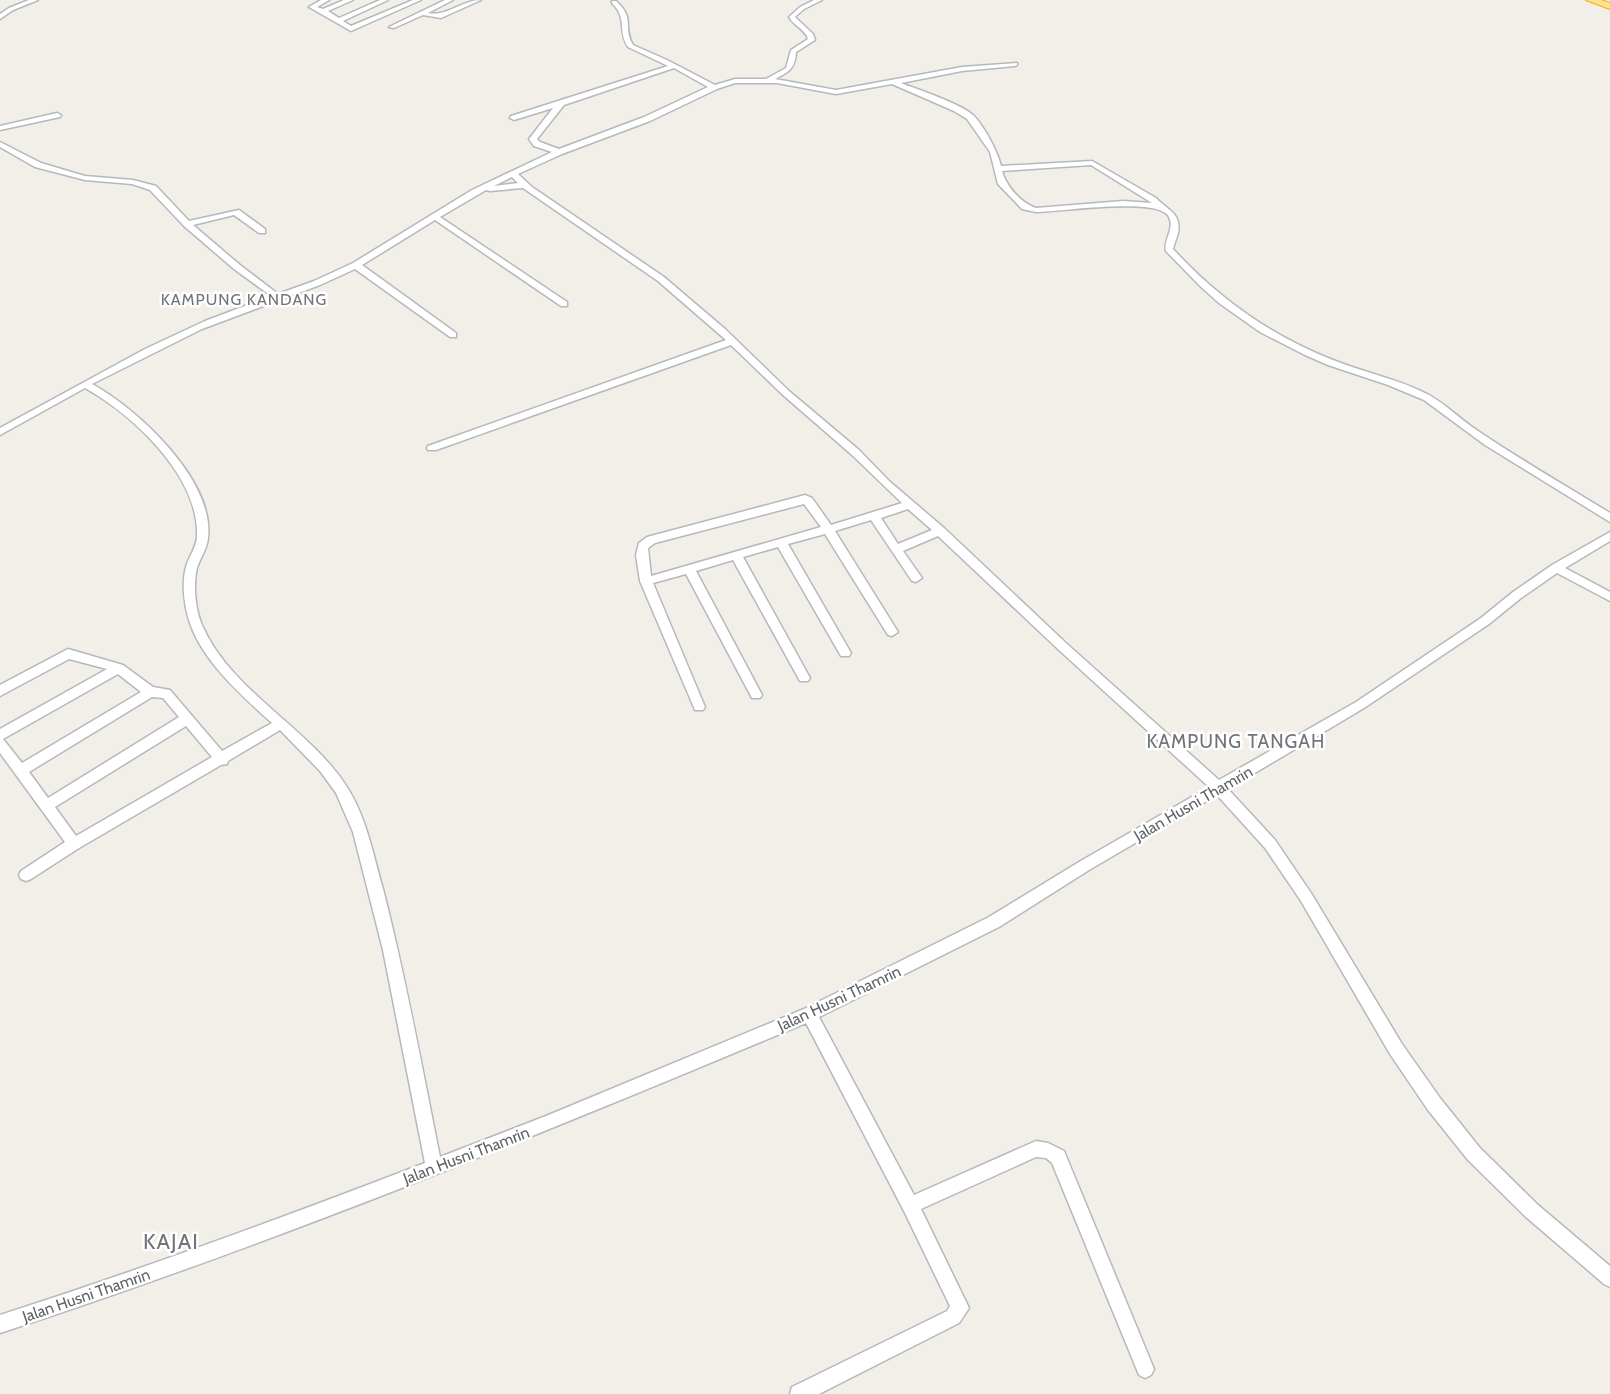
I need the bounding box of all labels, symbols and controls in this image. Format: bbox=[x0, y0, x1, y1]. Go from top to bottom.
district label: KAMPUNG KANDANG bbox=[161, 290, 327, 309]
district label: KAMPUNG TANGAH bbox=[1147, 730, 1325, 753]
street label: Jalan Husni Thamrin bbox=[1130, 762, 1256, 846]
street label: Jalan Husni Thamrin bbox=[774, 962, 904, 1036]
street label: Jalan Husni Thamrin bbox=[399, 1123, 532, 1189]
district label: KAJAI bbox=[143, 1228, 199, 1255]
street label: Jalan Husni Thamrin bbox=[19, 1265, 153, 1327]

